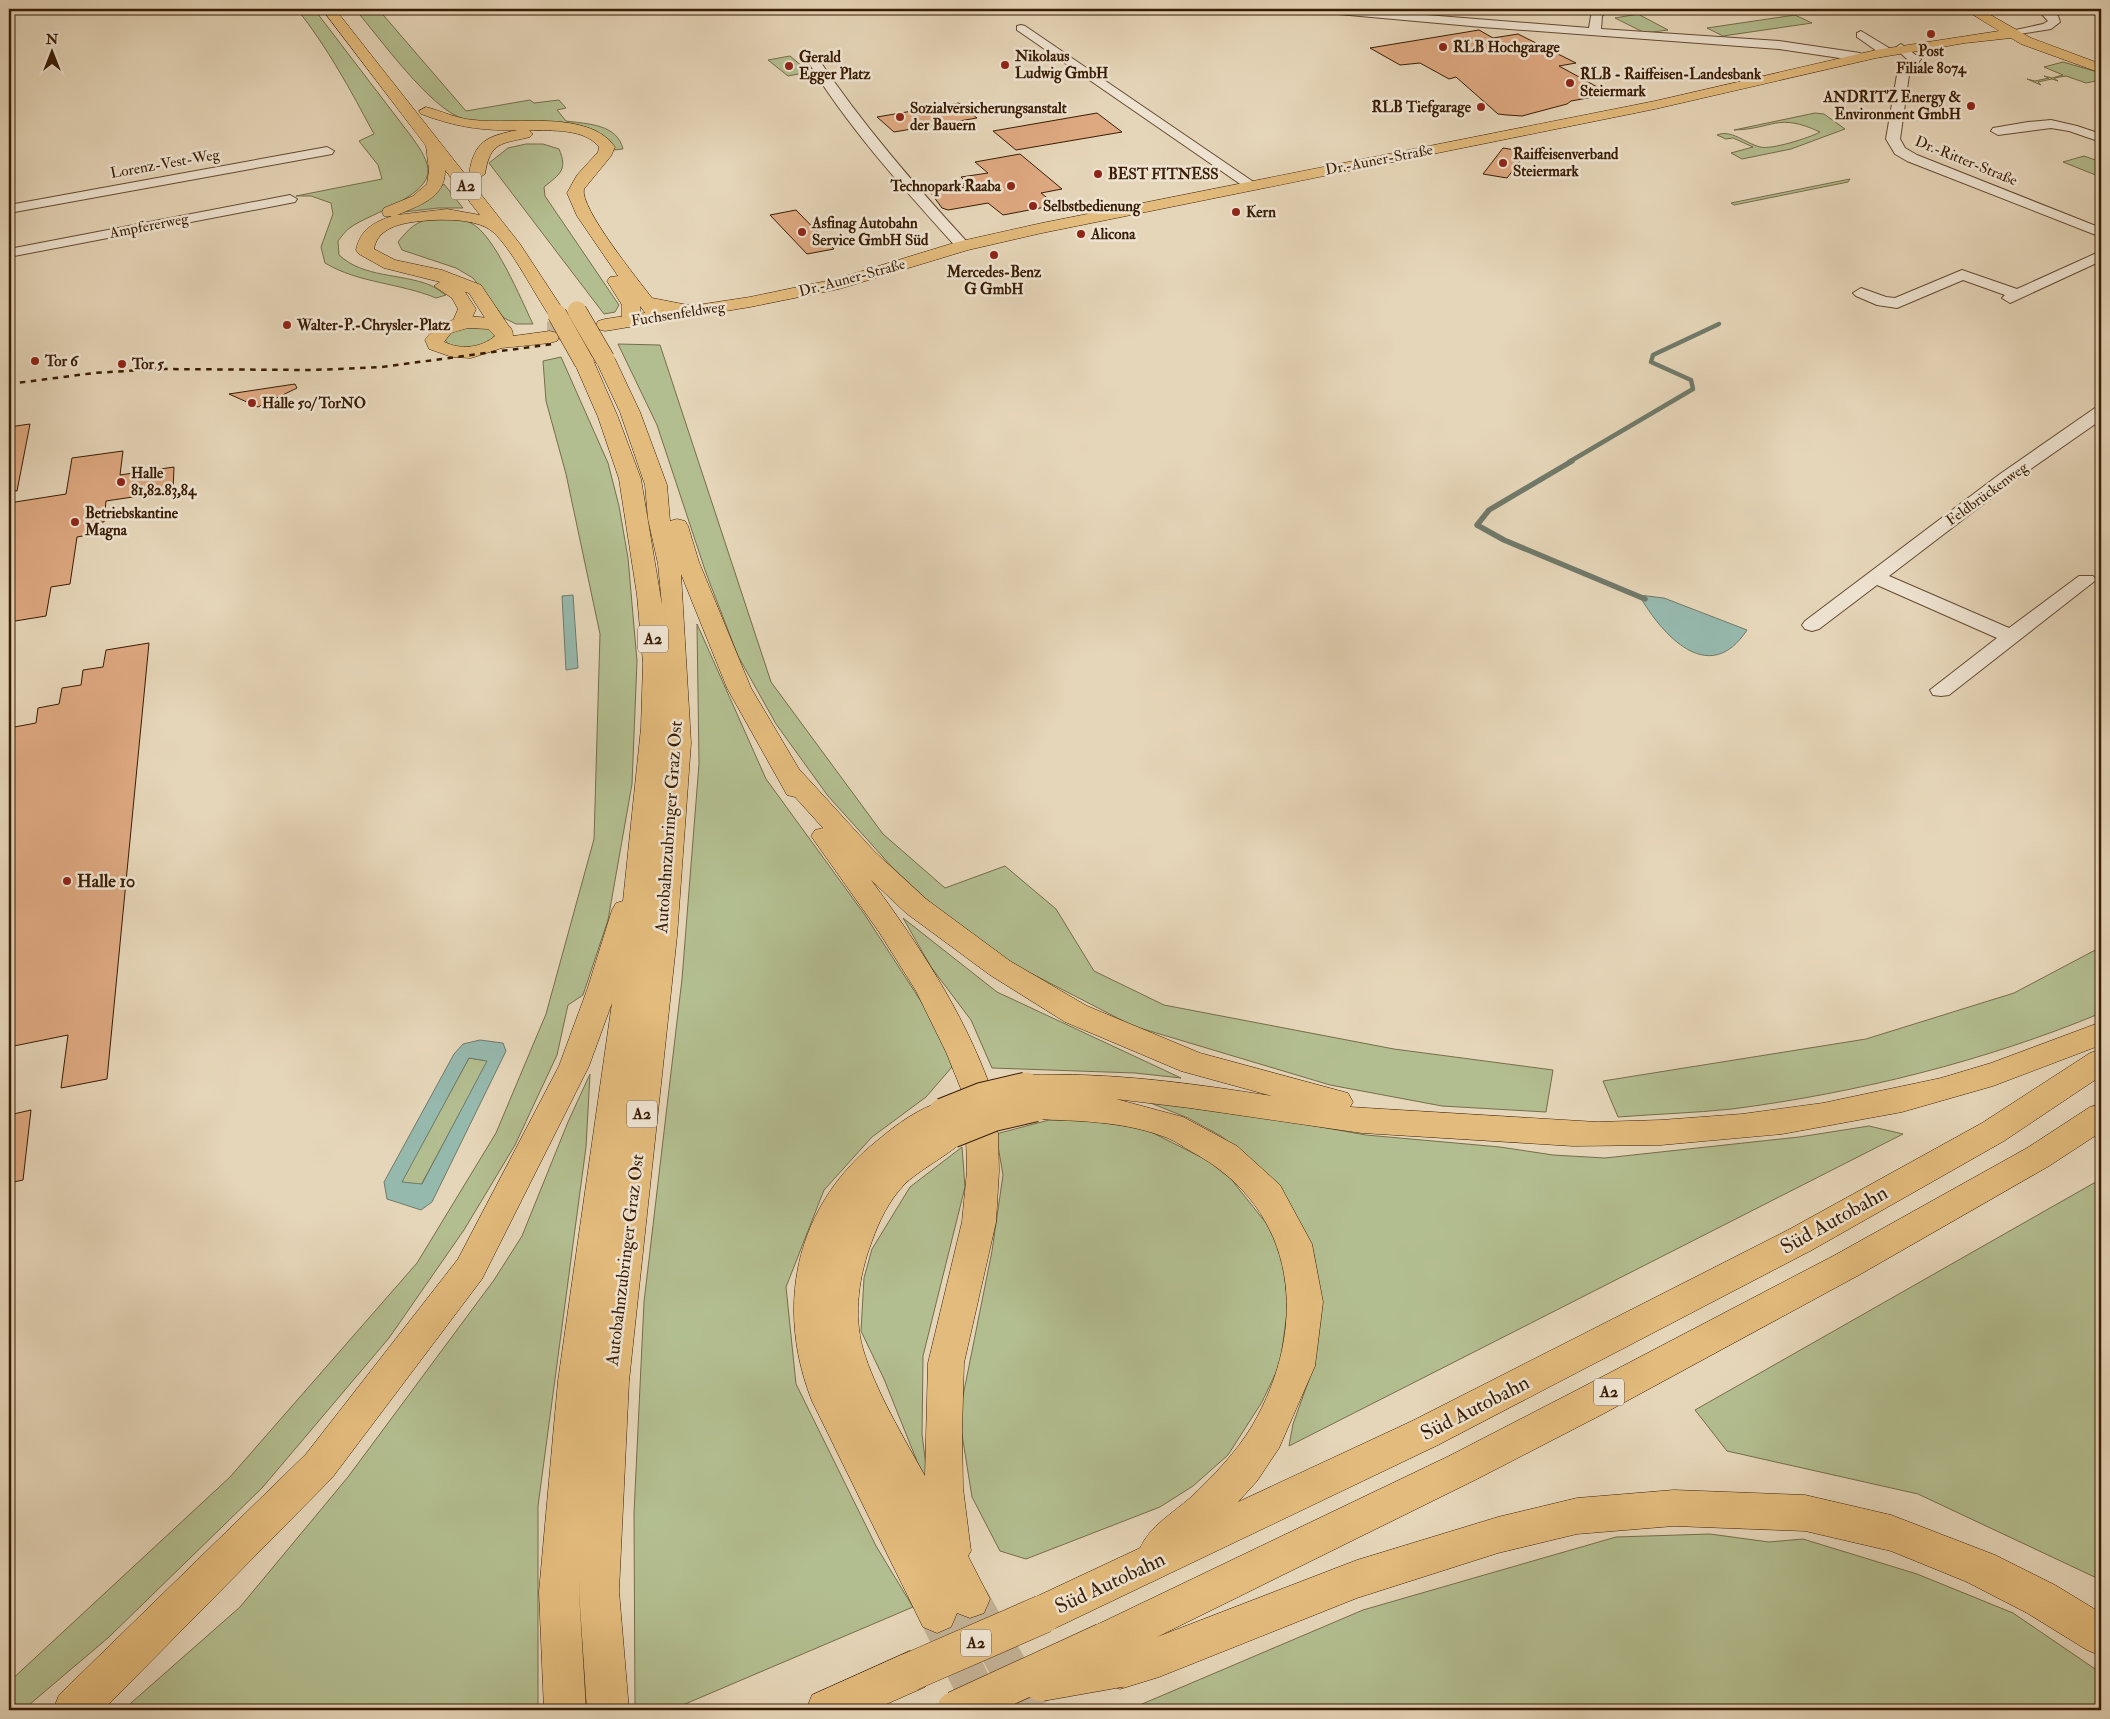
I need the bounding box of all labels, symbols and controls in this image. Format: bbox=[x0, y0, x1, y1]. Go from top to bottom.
north arrow bbox=[28, 28, 78, 78]
marker: Post Filiale 8074 bbox=[1925, 28, 1937, 40]
text: N bbox=[45, 31, 59, 48]
place label: RLB Hochgarage bbox=[1453, 38, 1561, 58]
marker: RLB Hochgarage bbox=[1437, 41, 1449, 53]
place label: Post Filiale 8074 bbox=[1896, 42, 1967, 78]
place label: Nikolaus Ludwig GmbH bbox=[1014, 47, 1108, 84]
place label: Gerald Egger Platz bbox=[799, 48, 871, 85]
marker: Nikolaus Ludwig GmbH bbox=[999, 59, 1011, 71]
marker: Gerald Egger Platz bbox=[783, 60, 795, 72]
place label: RLB - Raiffeisen-Landesbank Steiermark bbox=[1580, 65, 1762, 101]
marker: RLB - Raiffeisen-Landesbank Steiermark bbox=[1564, 77, 1576, 89]
place label: ANDRITZ Energy & Environment GmbH bbox=[1822, 88, 1961, 124]
place label: RLB Tiefgarage bbox=[1372, 98, 1472, 118]
place label: Sozialversicherungsanstalt der Bauern bbox=[910, 99, 1067, 135]
marker: ANDRITZ Energy & Environment GmbH bbox=[1965, 100, 1977, 112]
marker: RLB Tiefgarage bbox=[1475, 101, 1487, 113]
marker: Sozialversicherungsanstalt der Bauern bbox=[894, 111, 906, 123]
street label: Dr.-Ritter-Straße bbox=[1912, 132, 2020, 190]
street label: Dr.-Auner-Straße bbox=[1324, 140, 1434, 180]
street label: Lorenz-Vest-Weg bbox=[109, 145, 222, 183]
place label: Raiffeisenverband Steiermark bbox=[1513, 145, 1619, 181]
marker: Raiffeisenverband Steiermark bbox=[1497, 157, 1509, 169]
place label: BEST FITNESS bbox=[1108, 165, 1219, 184]
marker: BEST FITNESS bbox=[1092, 168, 1104, 180]
road number: A2 bbox=[451, 172, 481, 200]
place label: Technopark Raaba bbox=[889, 177, 1002, 197]
marker: Technopark Raaba bbox=[1005, 180, 1017, 192]
place label: Selbstbedienung bbox=[1043, 197, 1141, 217]
marker: Selbstbedienung bbox=[1027, 200, 1039, 212]
place label: Kern bbox=[1246, 203, 1276, 222]
marker: Kern bbox=[1230, 206, 1242, 218]
street label: Ampfererweg bbox=[107, 209, 191, 244]
place label: Asfinag Autobahn Service GmbH Süd bbox=[811, 214, 929, 250]
place label: Alicona bbox=[1090, 225, 1136, 244]
marker: Asfinag Autobahn Service GmbH Süd bbox=[796, 226, 808, 238]
marker: Alicona bbox=[1075, 228, 1087, 240]
marker: Mercedes-Benz G GmbH bbox=[988, 249, 1000, 261]
street label: Dr.-Auner-Straße bbox=[797, 255, 907, 301]
place label: Mercedes-Benz G GmbH bbox=[946, 263, 1042, 299]
street label: Fuchsenfeldweg bbox=[630, 297, 727, 331]
place label: Walter-P.-Chrysler-Platz bbox=[296, 316, 451, 336]
marker: Walter-P.-Chrysler-Platz bbox=[281, 319, 293, 331]
place label: Tor 6 bbox=[44, 352, 79, 371]
marker: Tor 6 bbox=[29, 355, 41, 367]
place label: Tor 5 bbox=[131, 355, 164, 374]
marker: Tor 5 bbox=[116, 358, 128, 370]
place label: Halle 50/ TorNO bbox=[262, 394, 366, 413]
marker: Halle 50/ TorNO bbox=[246, 397, 258, 409]
street label: Feldbrückenweg bbox=[1942, 458, 2032, 530]
place label: Halle 81,82.83,84 bbox=[131, 464, 197, 500]
marker: Halle 81,82.83,84 bbox=[115, 476, 127, 488]
place label: Betriebskantine Magna bbox=[84, 504, 179, 541]
marker: Betriebskantine Magna bbox=[69, 516, 81, 528]
road number: A2 bbox=[638, 626, 668, 652]
street label: Autobahnzubringer Graz Ost bbox=[650, 720, 688, 935]
place label: Halle 10 bbox=[77, 870, 135, 893]
marker: Halle 10 bbox=[61, 875, 73, 887]
road number: A2 bbox=[627, 1100, 657, 1128]
street label: Autobahnzubringer Graz Ost bbox=[600, 1153, 649, 1368]
street label: Süd Autobahn bbox=[1775, 1179, 1893, 1261]
street label: Süd Autobahn bbox=[1416, 1369, 1534, 1447]
road number: A2 bbox=[1594, 1378, 1624, 1405]
street label: Süd Autobahn bbox=[1050, 1546, 1170, 1620]
road number: A2 bbox=[961, 1630, 991, 1656]

